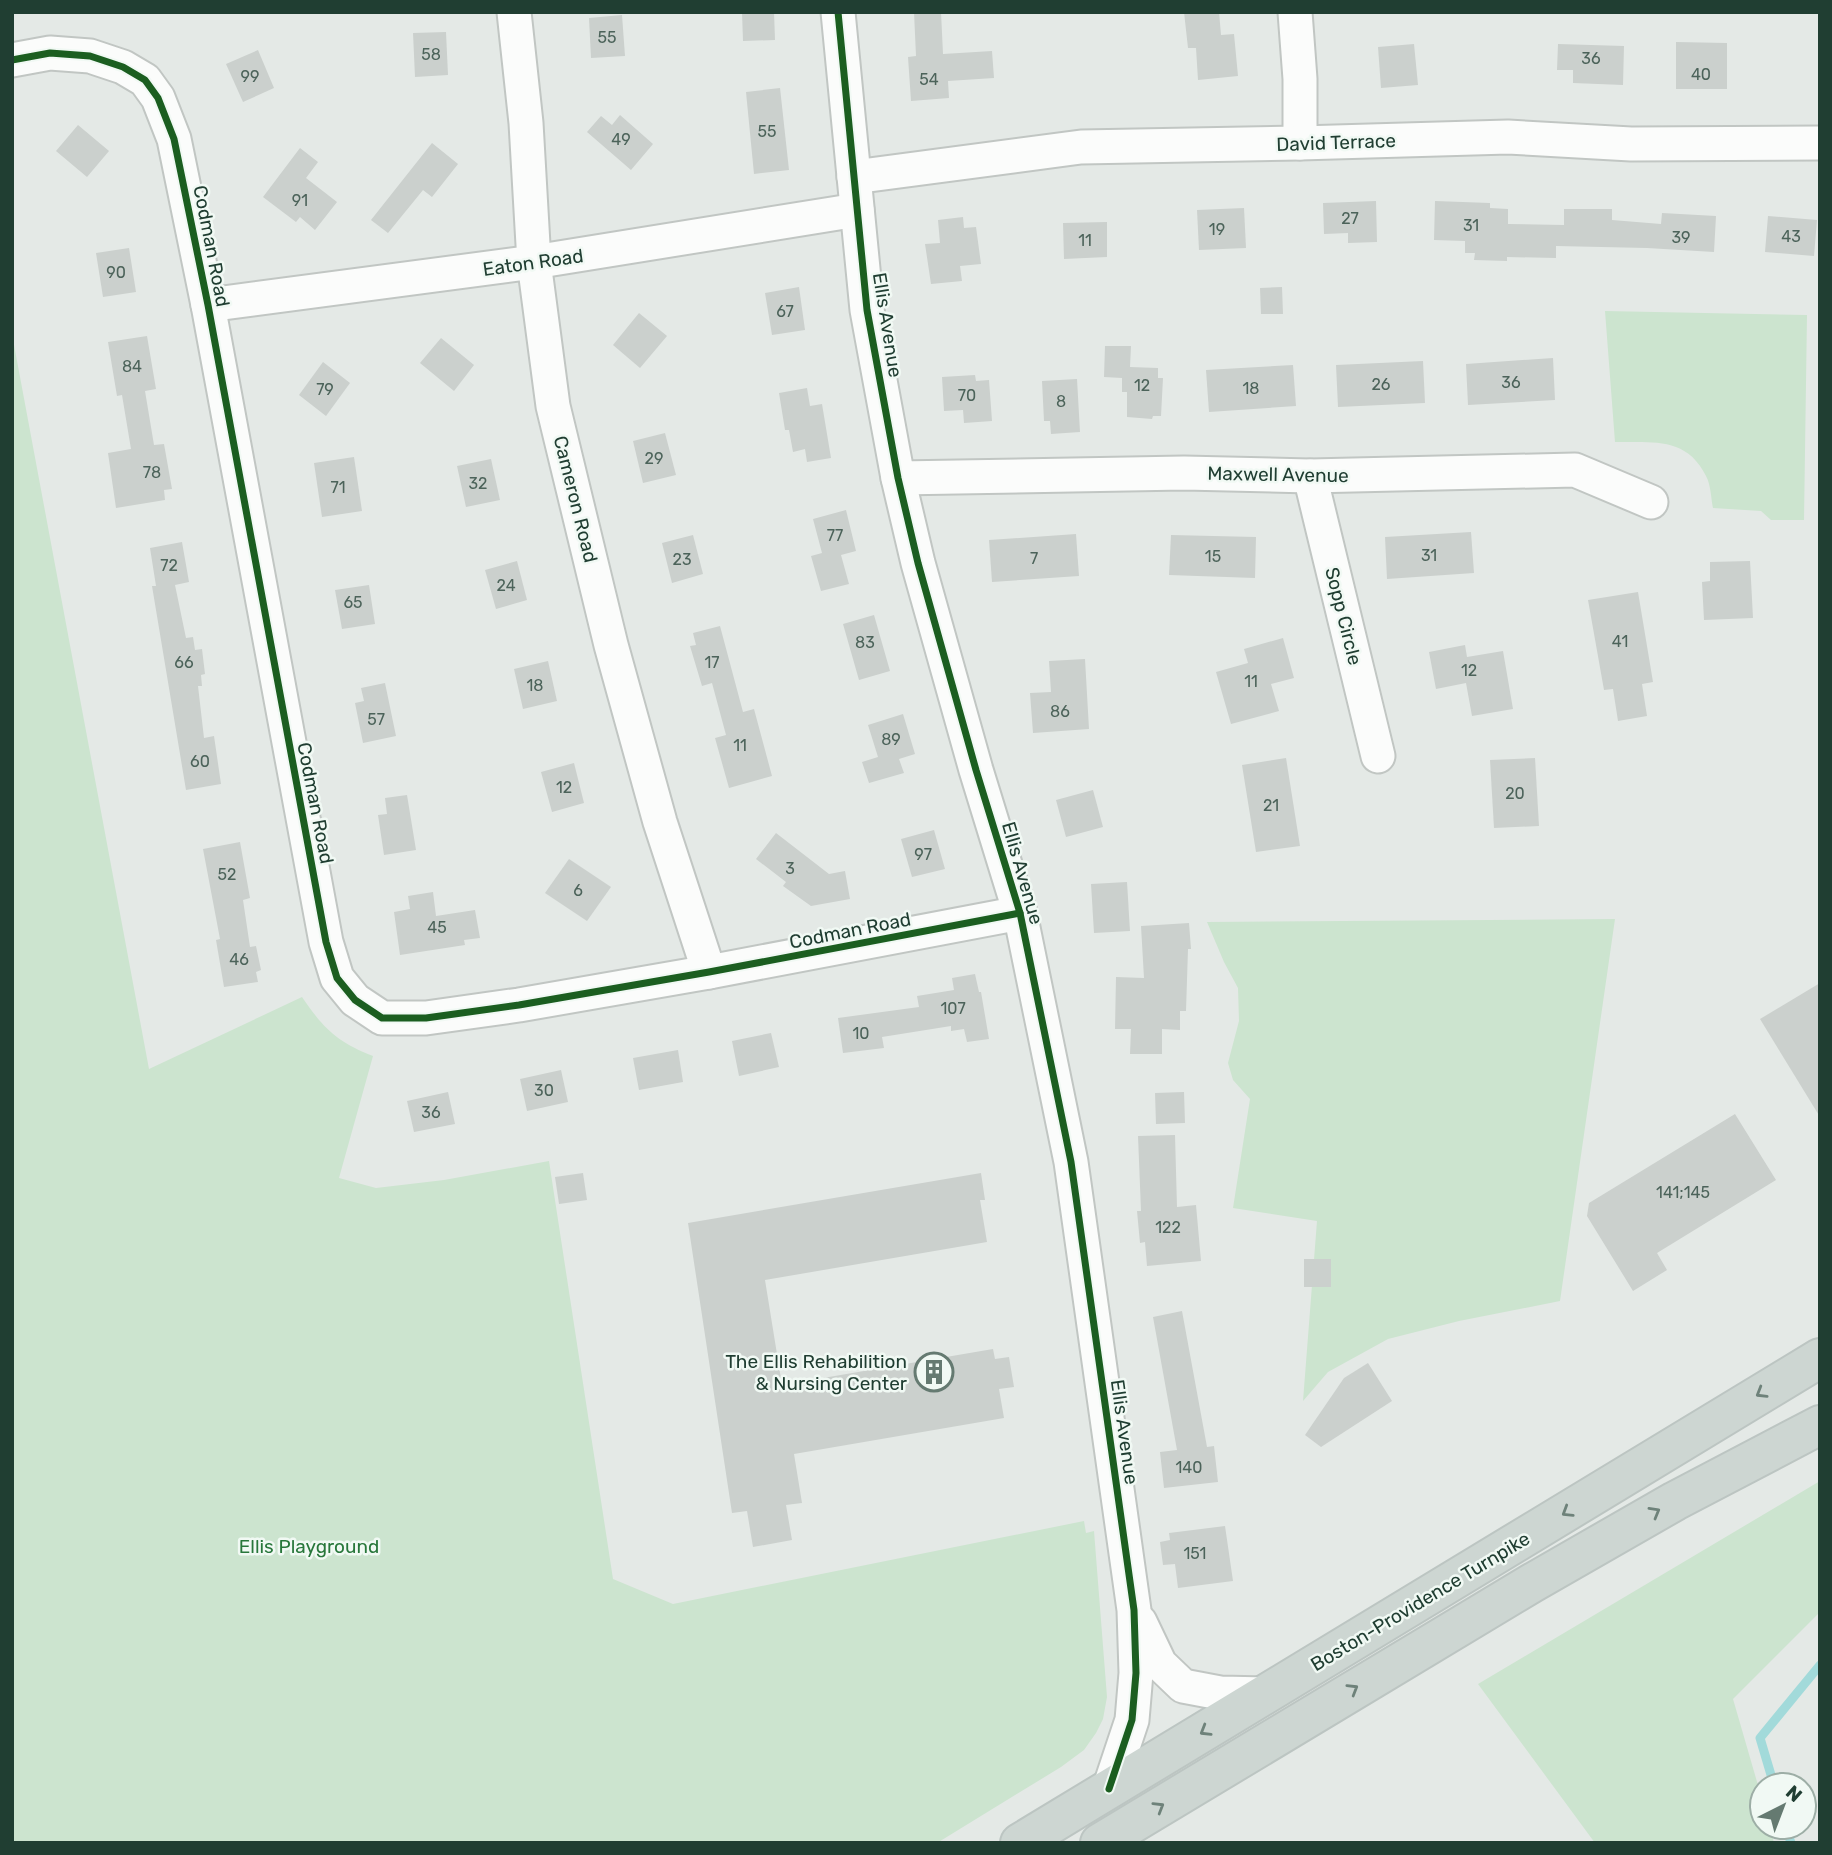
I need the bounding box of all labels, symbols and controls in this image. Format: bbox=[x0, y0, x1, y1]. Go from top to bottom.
house number: 55 bbox=[597, 28, 617, 47]
house number: 58 bbox=[421, 45, 441, 64]
house number: 36 bbox=[1581, 49, 1601, 68]
house number: 40 bbox=[1691, 65, 1711, 84]
house number: 99 bbox=[241, 67, 259, 86]
house number: 54 bbox=[919, 70, 939, 89]
house number: 55 bbox=[757, 122, 777, 141]
street label: David Terrace bbox=[1276, 129, 1396, 156]
house number: 49 bbox=[611, 130, 631, 149]
street label: Codman Road bbox=[188, 183, 235, 309]
house number: 91 bbox=[292, 191, 308, 210]
house number: 27 bbox=[1341, 209, 1359, 228]
house number: 31 bbox=[1463, 216, 1479, 235]
house number: 19 bbox=[1209, 220, 1225, 239]
house number: 43 bbox=[1781, 227, 1801, 246]
house number: 39 bbox=[1671, 228, 1691, 247]
house number: 11 bbox=[1078, 231, 1092, 250]
street label: Eaton Road bbox=[481, 244, 585, 281]
house number: 90 bbox=[106, 263, 126, 282]
street label: Ellis Avenue bbox=[868, 271, 907, 379]
house number: 67 bbox=[776, 302, 794, 321]
house number: 84 bbox=[122, 357, 142, 376]
house number: 36 bbox=[1501, 373, 1521, 392]
house number: 26 bbox=[1371, 375, 1391, 394]
house number: 12 bbox=[1134, 376, 1150, 395]
house number: 18 bbox=[1242, 379, 1260, 398]
house number: 79 bbox=[316, 380, 334, 399]
house number: 70 bbox=[958, 386, 976, 405]
house number: 8 bbox=[1056, 392, 1066, 411]
street label: Cameron Road bbox=[549, 433, 602, 565]
house number: 29 bbox=[645, 449, 663, 468]
street label: Maxwell Avenue bbox=[1207, 462, 1349, 487]
house number: 78 bbox=[143, 463, 161, 482]
house number: 32 bbox=[468, 474, 488, 493]
house number: 71 bbox=[330, 478, 346, 497]
house number: 77 bbox=[827, 526, 843, 545]
house number: 31 bbox=[1421, 546, 1437, 565]
house number: 15 bbox=[1205, 547, 1221, 566]
house number: 7 bbox=[1030, 549, 1038, 568]
house number: 23 bbox=[672, 550, 692, 569]
house number: 72 bbox=[160, 556, 178, 575]
street label: Sopp Circle bbox=[1320, 565, 1367, 667]
house number: 24 bbox=[496, 576, 516, 595]
house number: 65 bbox=[343, 593, 363, 612]
house number: 41 bbox=[1612, 632, 1628, 651]
house number: 83 bbox=[855, 633, 875, 652]
house number: 66 bbox=[174, 653, 194, 672]
house number: 17 bbox=[704, 653, 720, 672]
house number: 12 bbox=[1461, 661, 1477, 680]
house number: 11 bbox=[1244, 672, 1258, 691]
house number: 18 bbox=[526, 676, 544, 695]
house number: 86 bbox=[1050, 702, 1070, 721]
house number: 57 bbox=[367, 710, 385, 729]
house number: 89 bbox=[881, 730, 901, 749]
house number: 11 bbox=[733, 736, 747, 755]
street label: Codman Road bbox=[292, 740, 339, 866]
house number: 60 bbox=[190, 752, 210, 771]
house number: 12 bbox=[556, 778, 572, 797]
house number: 20 bbox=[1505, 784, 1525, 803]
house number: 21 bbox=[1263, 796, 1279, 815]
street label: Ellis Avenue bbox=[997, 819, 1048, 927]
house number: 97 bbox=[914, 845, 932, 864]
house number: 3 bbox=[785, 859, 795, 878]
house number: 52 bbox=[218, 865, 236, 884]
house number: 6 bbox=[573, 881, 583, 900]
street label: Codman Road bbox=[787, 907, 913, 954]
house number: 45 bbox=[427, 918, 447, 937]
house number: 46 bbox=[229, 950, 249, 969]
house number: 107 bbox=[940, 999, 966, 1018]
house number: 10 bbox=[852, 1024, 870, 1043]
house number: 30 bbox=[534, 1081, 554, 1100]
house number: 36 bbox=[421, 1103, 441, 1122]
house number: 141;145 bbox=[1656, 1183, 1710, 1202]
house number: 122 bbox=[1155, 1218, 1181, 1237]
place label: The Ellis Rehabilition & Nursing Center bbox=[725, 1350, 908, 1395]
building icon: The Ellis Rehabilition & Nursing Center bbox=[913, 1351, 955, 1393]
street label: Ellis Avenue bbox=[1106, 1378, 1143, 1486]
one-way arrow bbox=[1756, 1385, 1769, 1398]
house number: 140 bbox=[1176, 1458, 1202, 1477]
one-way arrow bbox=[1562, 1503, 1575, 1516]
one-way arrow bbox=[1648, 1507, 1661, 1520]
street label: Boston-Providence Turnpike bbox=[1307, 1527, 1534, 1676]
park label: Ellis Playground bbox=[239, 1535, 379, 1558]
house number: 151 bbox=[1184, 1544, 1206, 1563]
one-way arrow bbox=[1346, 1684, 1359, 1697]
one-way arrow bbox=[1200, 1723, 1213, 1736]
north arrow bbox=[1748, 1771, 1818, 1841]
text: N bbox=[1781, 1781, 1807, 1807]
one-way arrow bbox=[1151, 1803, 1164, 1816]

